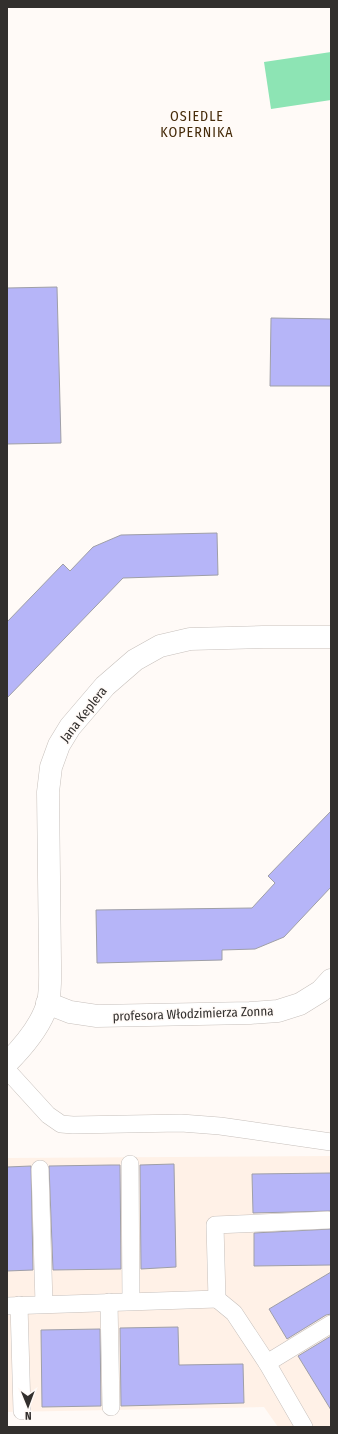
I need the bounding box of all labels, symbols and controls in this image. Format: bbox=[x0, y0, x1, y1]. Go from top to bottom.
district label: OSIEDLE KOPERNIKA bbox=[160, 108, 234, 141]
street label: Jana Keplera bbox=[57, 683, 110, 745]
street label: profesora Włodzimierza Zonna bbox=[112, 1003, 274, 1024]
north arrow bbox=[8, 1386, 48, 1426]
text: N bbox=[25, 1409, 32, 1422]

